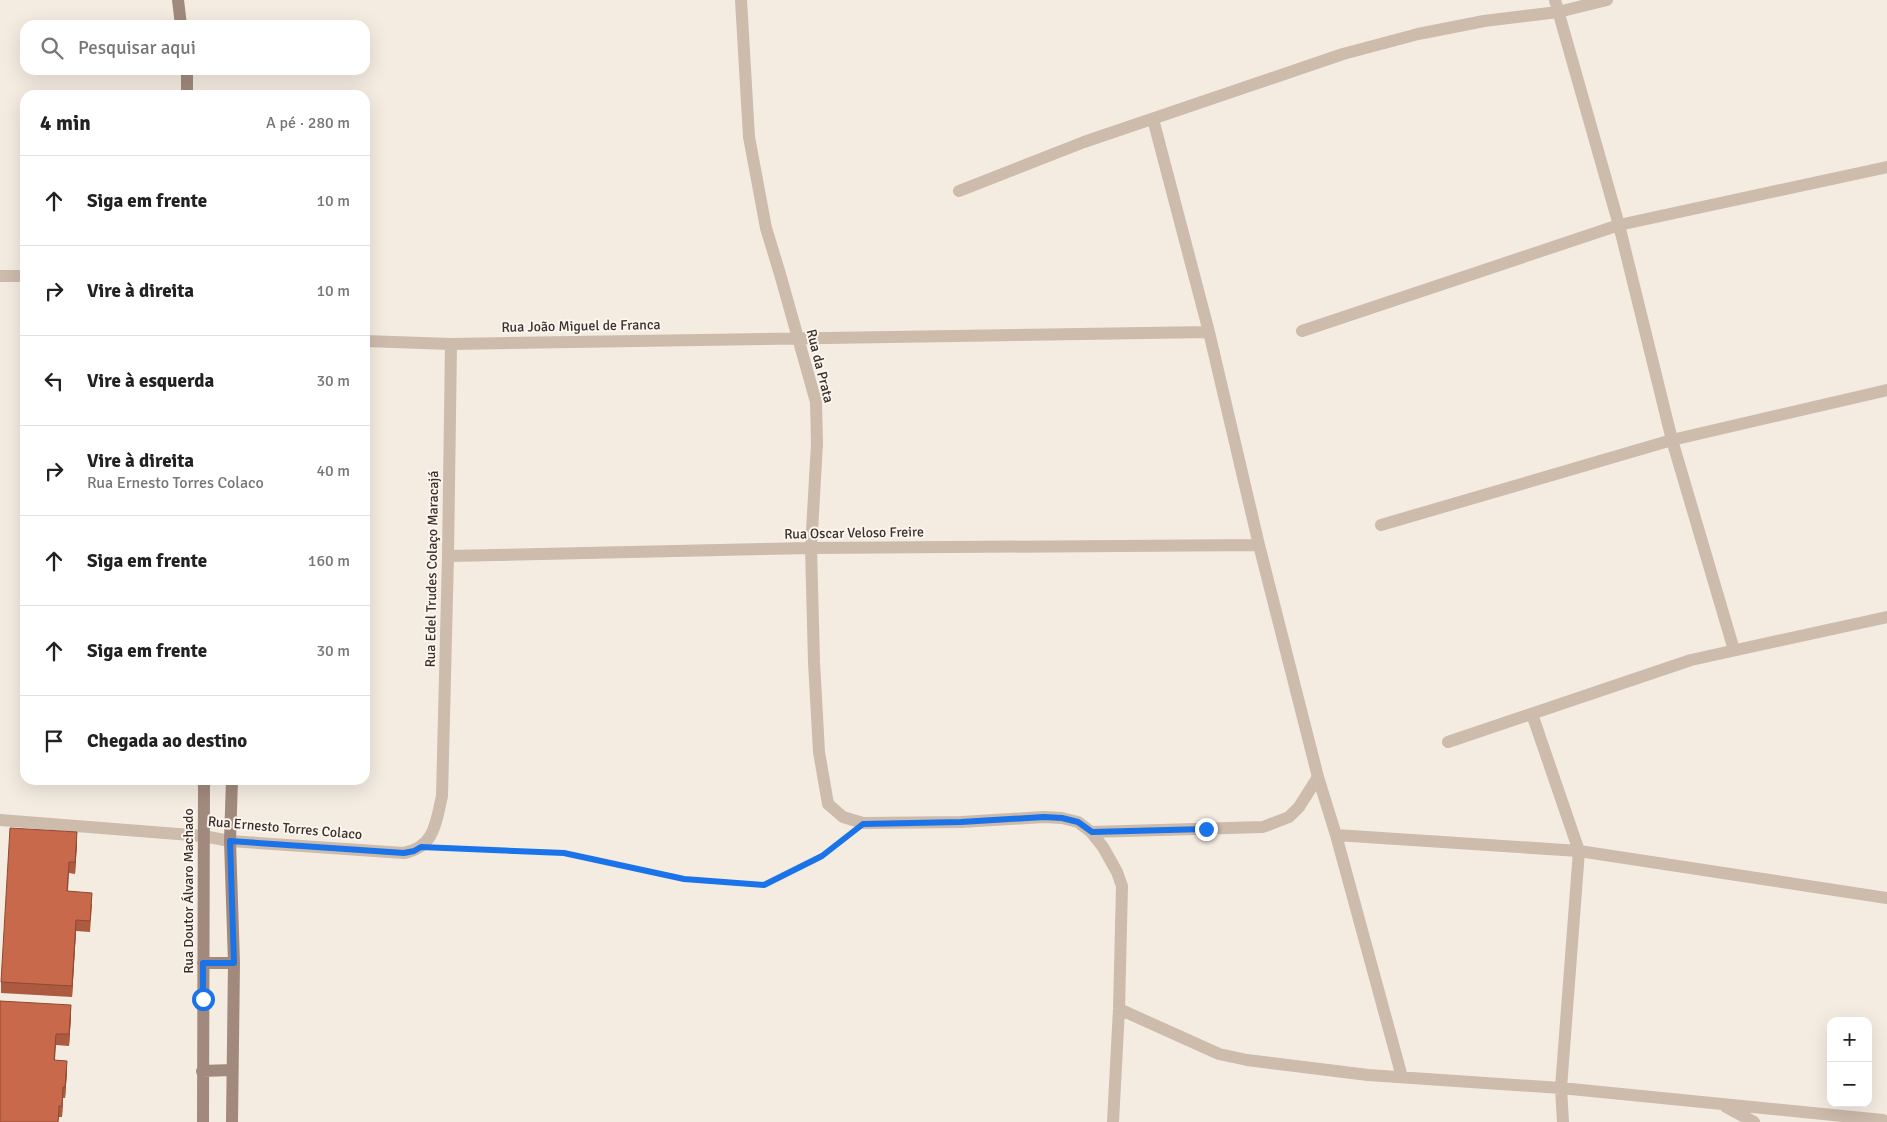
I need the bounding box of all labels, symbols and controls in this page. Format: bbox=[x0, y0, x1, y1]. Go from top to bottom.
search box bbox=[20, 20, 370, 75]
icon: search bbox=[38, 34, 66, 62]
text: Pesquisar aqui bbox=[78, 36, 196, 60]
text: 4 min bbox=[40, 110, 91, 136]
text: A pé · 280 m bbox=[266, 113, 350, 133]
icon: ahead bbox=[40, 187, 68, 215]
text: Siga em frente bbox=[87, 189, 207, 213]
text: 10 m bbox=[316, 191, 350, 211]
icon: right bbox=[40, 277, 68, 305]
text: Vire à direita bbox=[87, 279, 194, 303]
text: 10 m bbox=[316, 281, 350, 301]
street label: Rua João Miguel de Franca bbox=[501, 316, 661, 336]
street label: Rua da Prata bbox=[803, 327, 837, 405]
icon: left bbox=[40, 367, 68, 395]
text: Vire à esquerda bbox=[87, 369, 214, 393]
text: 30 m bbox=[316, 371, 350, 391]
text: Vire à direita bbox=[87, 449, 194, 473]
icon: right bbox=[40, 457, 68, 485]
text: 40 m bbox=[316, 461, 350, 481]
street label: Rua Edel Trudes Colaço Maracajá bbox=[422, 470, 442, 668]
text: Rua Ernesto Torres Colaco bbox=[87, 473, 264, 493]
street label: Rua Oscar Veloso Freire bbox=[784, 523, 924, 543]
icon: ahead bbox=[40, 547, 68, 575]
text: Siga em frente bbox=[87, 549, 207, 573]
text: 160 m bbox=[308, 551, 350, 571]
icon: ahead bbox=[40, 637, 68, 665]
text: Siga em frente bbox=[87, 639, 207, 663]
text: 30 m bbox=[316, 641, 350, 661]
icon: arrive bbox=[40, 727, 68, 755]
text: Chegada ao destino bbox=[87, 729, 247, 753]
street label: Rua Doutor Álvaro Machado bbox=[180, 808, 197, 974]
street label: Rua Ernesto Torres Colaco bbox=[207, 813, 363, 843]
route end bbox=[1195, 818, 1218, 841]
route start bbox=[192, 988, 215, 1011]
map controls bbox=[1827, 1017, 1872, 1107]
button: + bbox=[1827, 1017, 1872, 1062]
button: − bbox=[1827, 1062, 1872, 1107]

